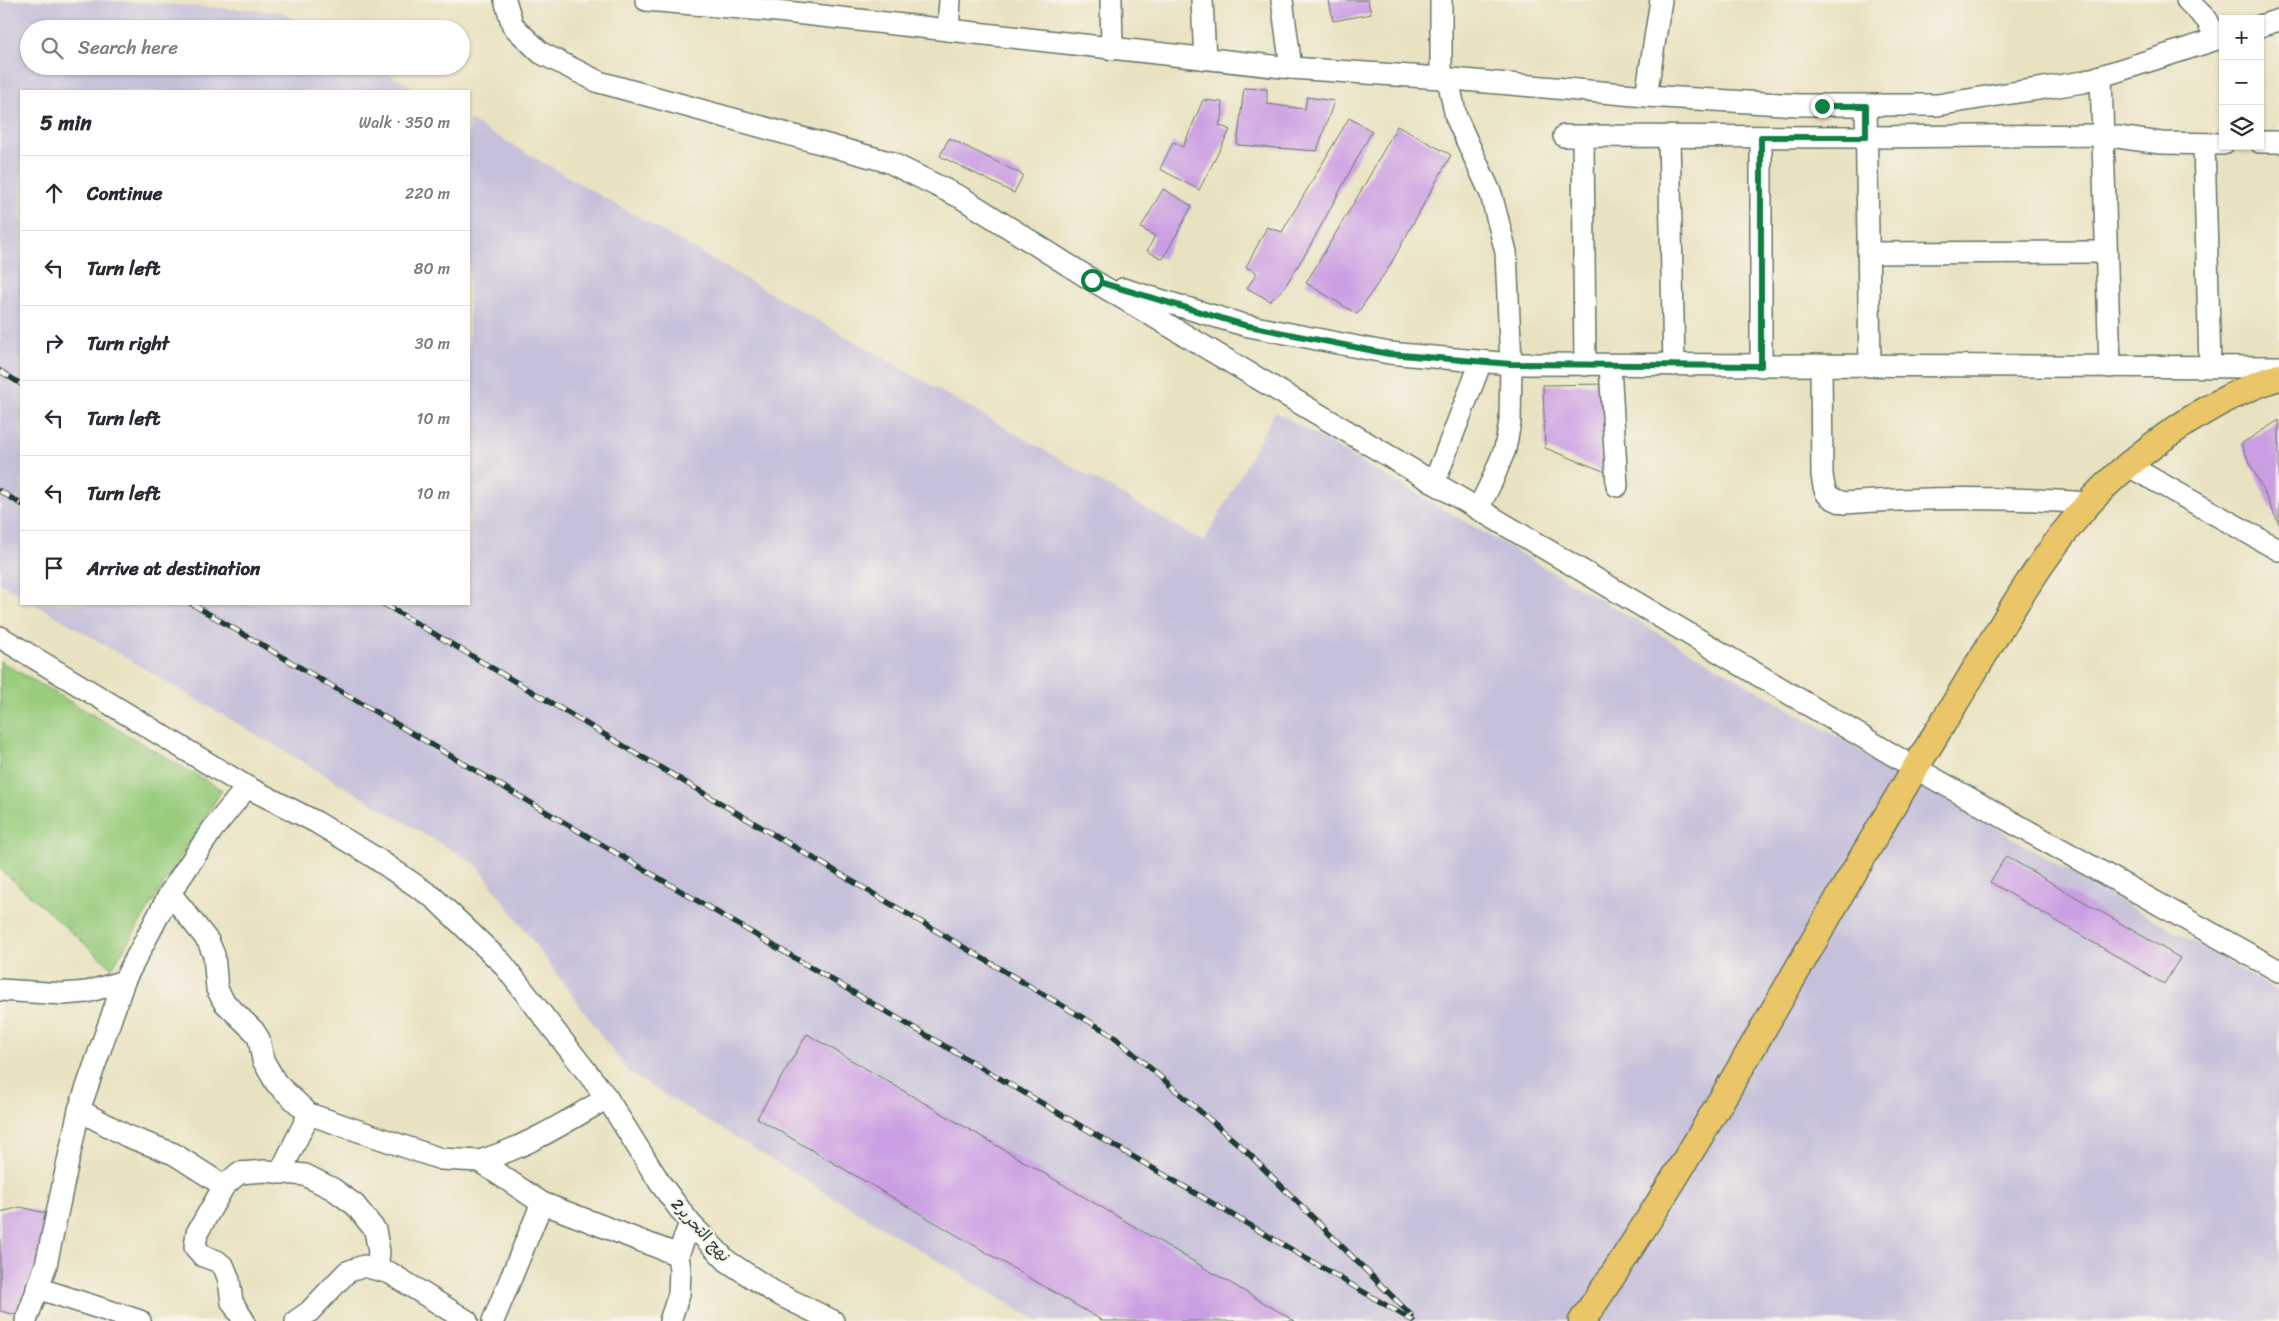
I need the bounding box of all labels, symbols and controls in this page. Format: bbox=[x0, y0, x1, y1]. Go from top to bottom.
map controls bbox=[2219, 15, 2264, 150]
button: + bbox=[2219, 15, 2264, 60]
search box bbox=[20, 20, 470, 75]
text: Search here bbox=[78, 31, 178, 64]
icon: search bbox=[38, 34, 66, 62]
button: − bbox=[2219, 60, 2264, 105]
route end bbox=[1811, 95, 1834, 118]
text: 5 min bbox=[40, 104, 92, 142]
button: layers bbox=[2219, 105, 2264, 150]
text: Walk · 350 m bbox=[359, 108, 450, 137]
text: Continue bbox=[87, 177, 163, 210]
icon: ahead bbox=[40, 179, 68, 207]
text: 220 m bbox=[405, 179, 450, 208]
text: Turn left bbox=[87, 252, 160, 285]
icon: left bbox=[40, 254, 68, 282]
text: 80 m bbox=[414, 254, 450, 283]
route start bbox=[1081, 269, 1104, 292]
text: Turn right bbox=[87, 327, 169, 360]
icon: right bbox=[40, 329, 68, 357]
text: 30 m bbox=[415, 329, 450, 358]
text: Turn left bbox=[87, 402, 160, 435]
icon: left bbox=[40, 404, 68, 432]
text: 10 m bbox=[417, 404, 450, 433]
text: Turn left bbox=[87, 477, 160, 510]
icon: left bbox=[40, 479, 68, 507]
text: 10 m bbox=[417, 479, 450, 508]
text: Arrive at destination bbox=[87, 552, 260, 585]
icon: arrive bbox=[40, 554, 68, 582]
street label: نهج التحرير2 bbox=[664, 1191, 738, 1269]

